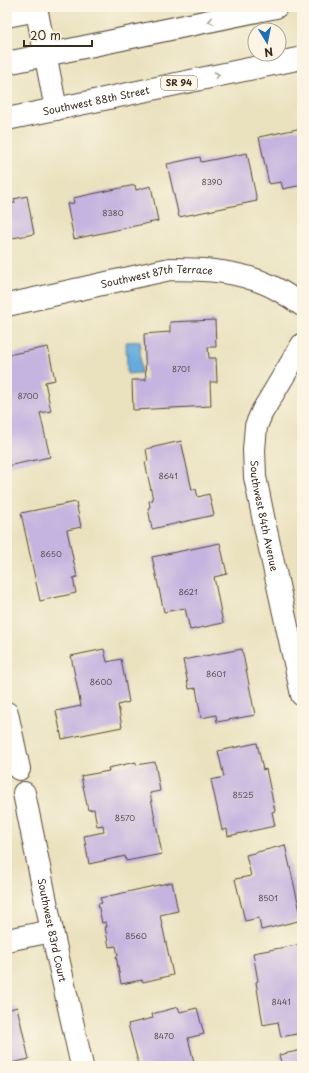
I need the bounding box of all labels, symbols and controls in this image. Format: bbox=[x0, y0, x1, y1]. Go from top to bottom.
one-way arrow bbox=[208, 16, 214, 24]
scale bar bbox=[24, 22, 92, 48]
north arrow bbox=[247, 22, 287, 62]
text: 20 m bbox=[30, 26, 61, 44]
text: N bbox=[263, 43, 275, 62]
one-way arrow bbox=[214, 72, 220, 80]
road number: SR 94 bbox=[161, 76, 197, 90]
street label: Southwest 88th Street bbox=[41, 82, 151, 118]
house number: 8390 bbox=[202, 176, 223, 188]
house number: 8380 bbox=[102, 207, 124, 219]
street label: Southwest 87th Terrace bbox=[99, 261, 214, 291]
house number: 8701 bbox=[172, 363, 190, 375]
house number: 8700 bbox=[18, 390, 39, 402]
street label: Southwest 84th Avenue bbox=[247, 460, 283, 573]
house number: 8641 bbox=[158, 470, 178, 482]
house number: 8650 bbox=[40, 548, 62, 560]
house number: 8621 bbox=[178, 586, 198, 598]
house number: 8601 bbox=[206, 668, 226, 680]
house number: 8600 bbox=[90, 676, 112, 688]
house number: 8525 bbox=[233, 789, 253, 801]
house number: 8570 bbox=[115, 812, 135, 824]
street label: Southwest 83rd Court bbox=[34, 877, 71, 983]
house number: 8501 bbox=[258, 892, 278, 904]
house number: 8560 bbox=[125, 930, 147, 942]
house number: 8441 bbox=[272, 996, 290, 1008]
house number: 8470 bbox=[154, 1030, 174, 1042]

